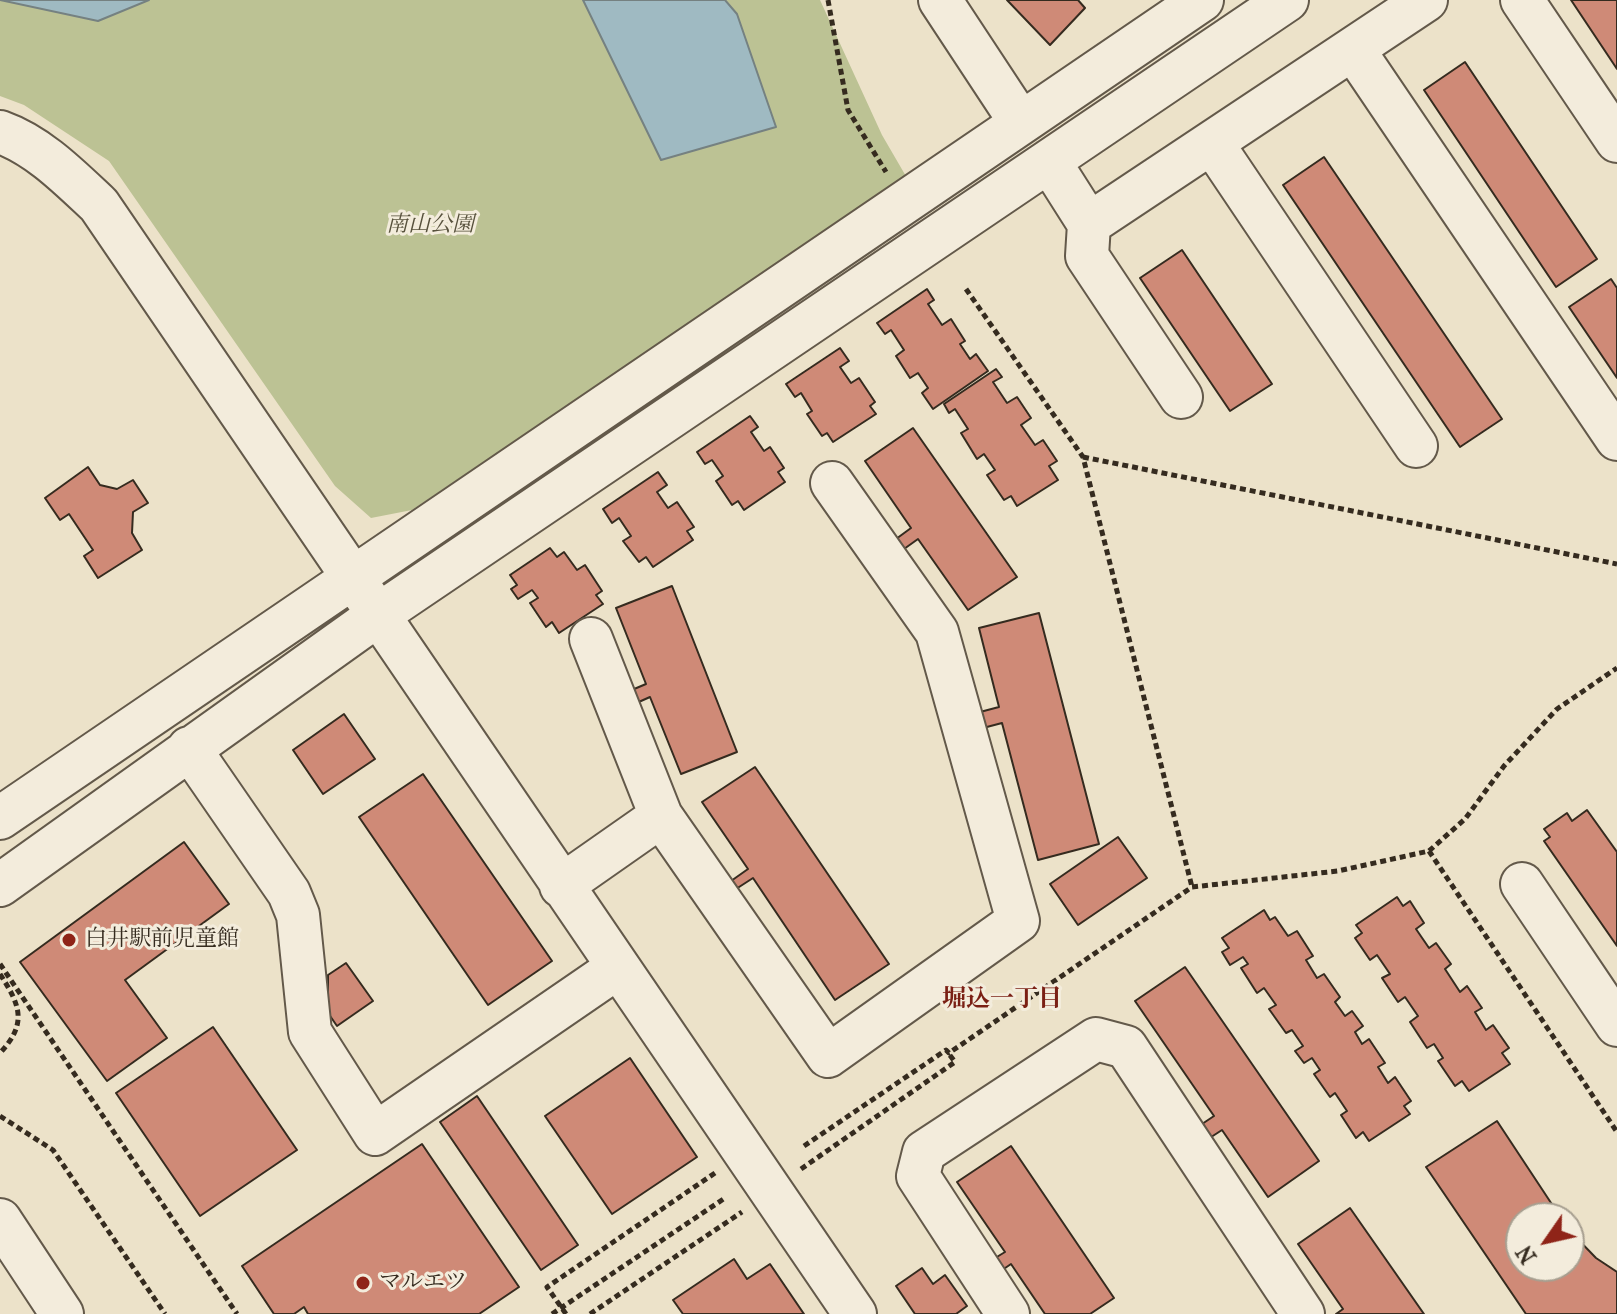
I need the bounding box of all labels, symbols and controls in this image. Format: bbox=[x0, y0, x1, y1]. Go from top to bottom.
park label: 南山公園 bbox=[386, 213, 474, 239]
place label: 白井駅前児童館 bbox=[85, 927, 239, 953]
marker: 白井駅前児童館 bbox=[60, 931, 78, 949]
district label: 堀込一丁目 bbox=[942, 986, 1062, 1014]
north arrow bbox=[1505, 1202, 1585, 1282]
text: N bbox=[1511, 1240, 1542, 1269]
place label: マルエツ bbox=[379, 1270, 467, 1296]
marker: マルエツ bbox=[354, 1274, 372, 1292]

